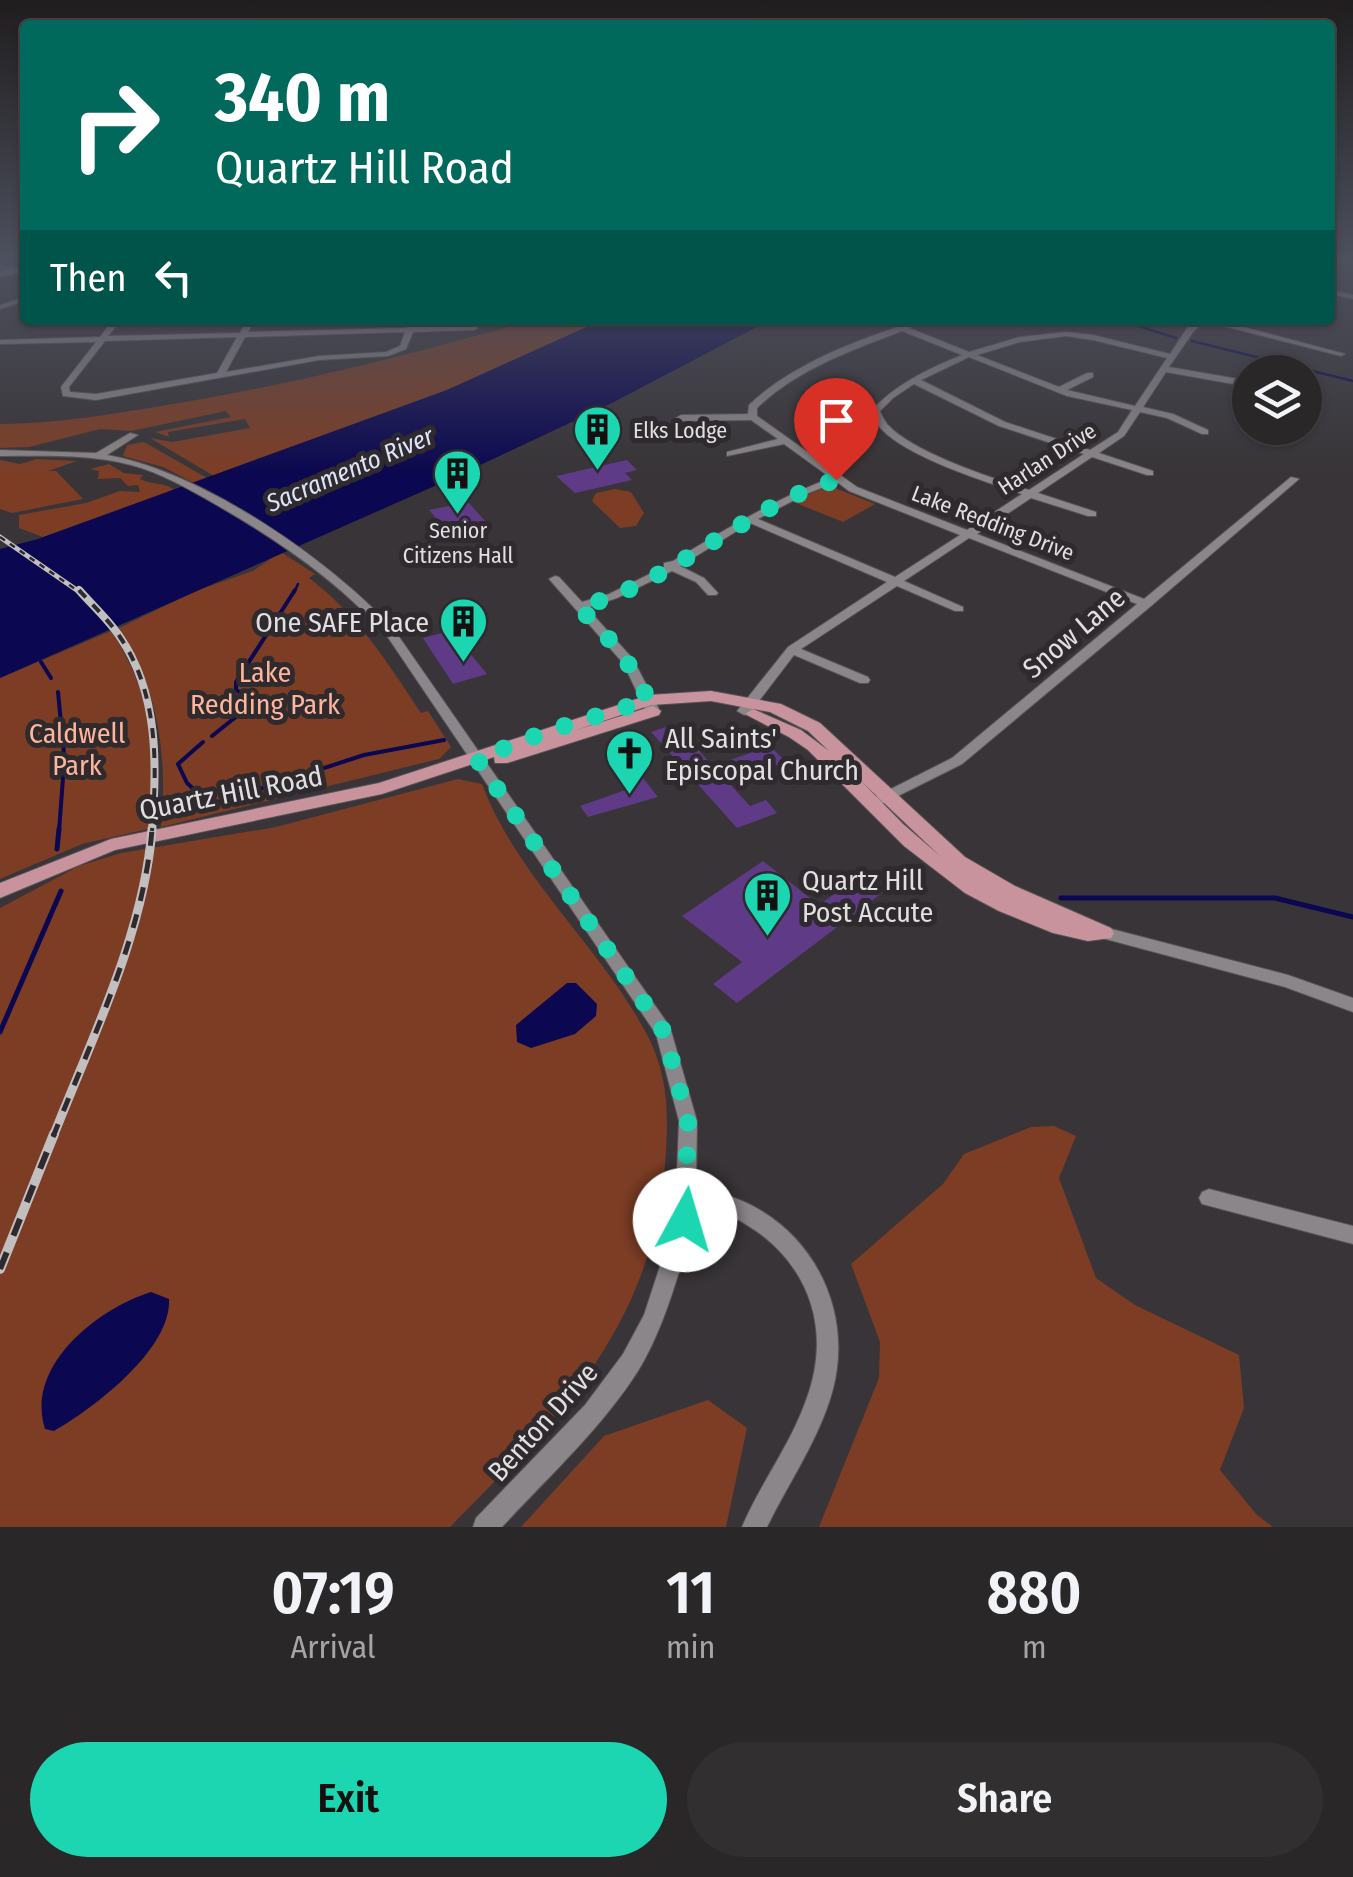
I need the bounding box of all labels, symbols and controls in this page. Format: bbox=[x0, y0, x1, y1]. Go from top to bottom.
text: 340 m bbox=[215, 56, 390, 140]
icon: right bbox=[50, 60, 180, 190]
text: Quartz Hill Road bbox=[215, 141, 514, 195]
icon: left bbox=[146, 250, 201, 305]
text: Then bbox=[50, 255, 126, 301]
map controls bbox=[1232, 355, 1322, 445]
button: layers bbox=[1232, 355, 1322, 445]
pin bbox=[794, 378, 879, 481]
icon: arrive bbox=[809, 393, 864, 448]
building icon: Elks Lodge bbox=[572, 404, 624, 472]
place label: Elks Lodge bbox=[633, 417, 727, 444]
street label: Harlan Drive bbox=[993, 417, 1101, 501]
water label: Sacramento River bbox=[261, 421, 439, 519]
building icon: Senior Citizens Hall bbox=[432, 448, 484, 516]
street label: Lake Redding Drive bbox=[908, 480, 1078, 566]
place label: Senior Citizens Hall bbox=[403, 517, 513, 569]
street label: Snow Lane bbox=[1016, 581, 1132, 685]
building icon: One SAFE Place bbox=[438, 596, 490, 664]
place label: One SAFE Place bbox=[255, 606, 429, 639]
park label: Lake Redding Park bbox=[190, 656, 341, 721]
park label: Caldwell Park bbox=[29, 717, 125, 782]
place label: All Saints' Episcopal Church bbox=[665, 722, 859, 787]
church icon: All Saints' Episcopal Church bbox=[604, 728, 656, 796]
street label: Quartz Hill Road bbox=[137, 759, 325, 827]
place label: Quartz Hill Post Accute bbox=[802, 864, 933, 929]
building icon: Quartz Hill Post Accute bbox=[741, 870, 793, 938]
position arrow bbox=[633, 1168, 737, 1272]
street label: Benton Drive bbox=[481, 1356, 605, 1488]
text: 07:19 bbox=[271, 1557, 395, 1629]
text: 11 bbox=[666, 1557, 715, 1629]
text: 880 bbox=[987, 1557, 1082, 1629]
text: Arrival bbox=[291, 1628, 375, 1666]
text: min bbox=[666, 1628, 715, 1666]
text: m bbox=[1022, 1628, 1047, 1666]
button: Exit bbox=[30, 1742, 667, 1857]
button: Share bbox=[687, 1742, 1323, 1857]

